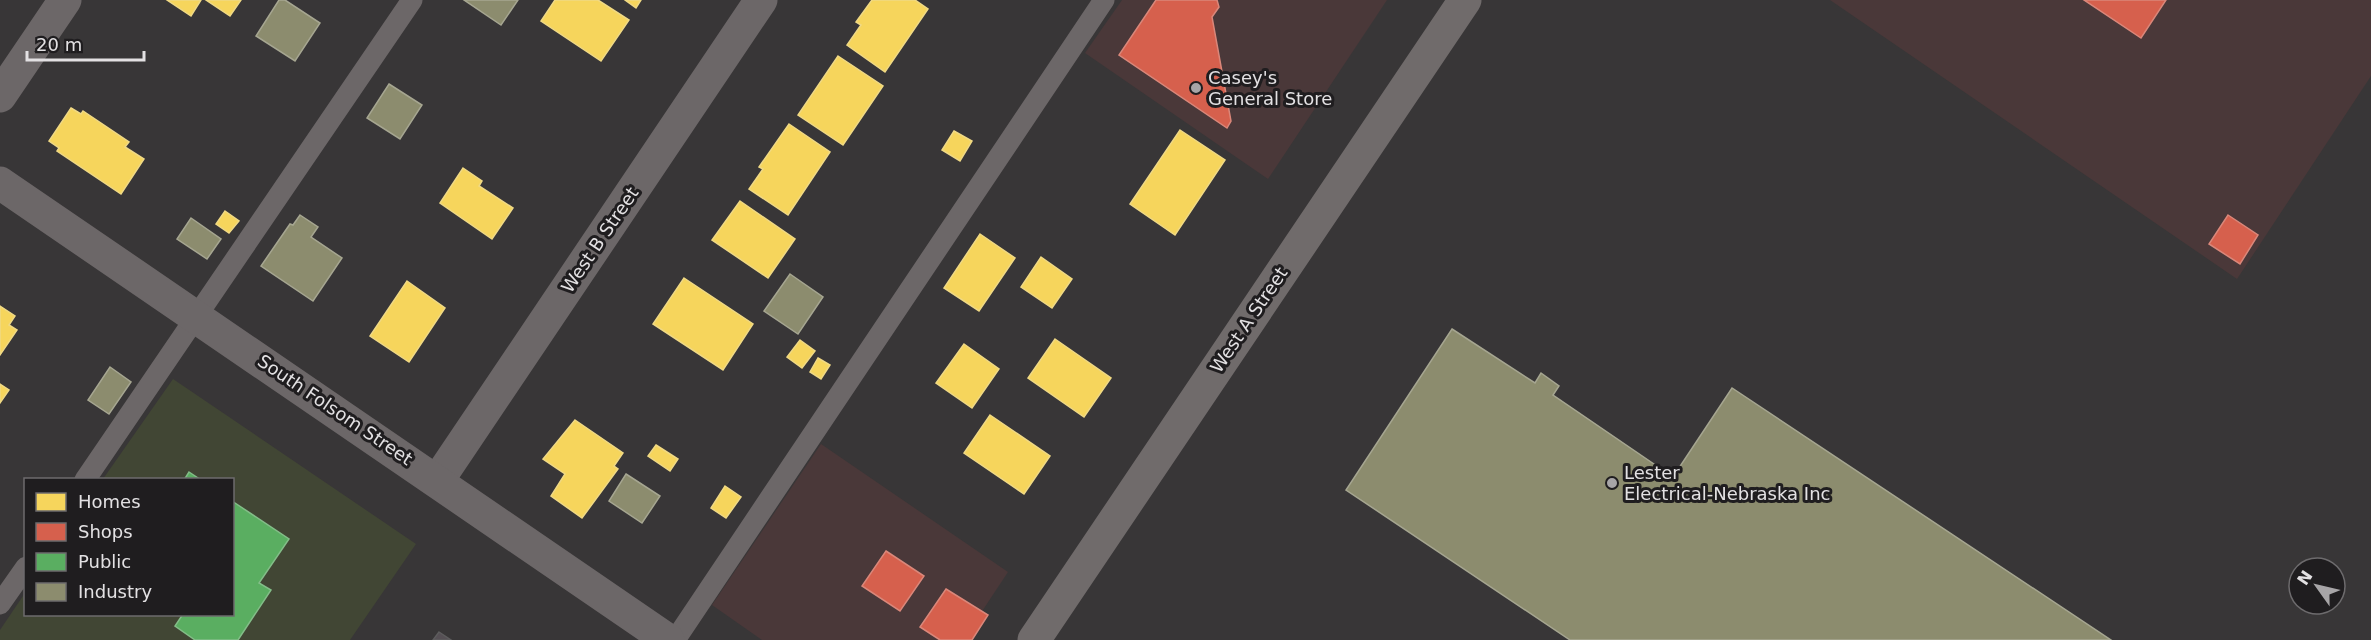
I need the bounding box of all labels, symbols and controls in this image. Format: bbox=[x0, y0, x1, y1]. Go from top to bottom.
scale bar bbox=[27, 24, 144, 62]
text: 20 m bbox=[36, 34, 82, 55]
place label: Casey's General Store bbox=[1208, 67, 1332, 109]
marker: Casey's General Store bbox=[1189, 81, 1203, 95]
street label: West B Street bbox=[557, 183, 643, 296]
street label: West A Street bbox=[1206, 263, 1292, 376]
street label: South Folsom Street bbox=[254, 350, 417, 469]
place label: Lester Electrical-Nebraska Inc bbox=[1624, 462, 1830, 504]
marker: Lester Electrical-Nebraska Inc bbox=[1605, 476, 1619, 490]
legend bbox=[24, 478, 234, 616]
text: Homes bbox=[78, 491, 141, 512]
text: Shops bbox=[78, 521, 133, 542]
text: Public bbox=[78, 551, 131, 572]
north arrow bbox=[2287, 556, 2347, 616]
text: N bbox=[2293, 567, 2317, 589]
text: Industry bbox=[78, 581, 152, 602]

